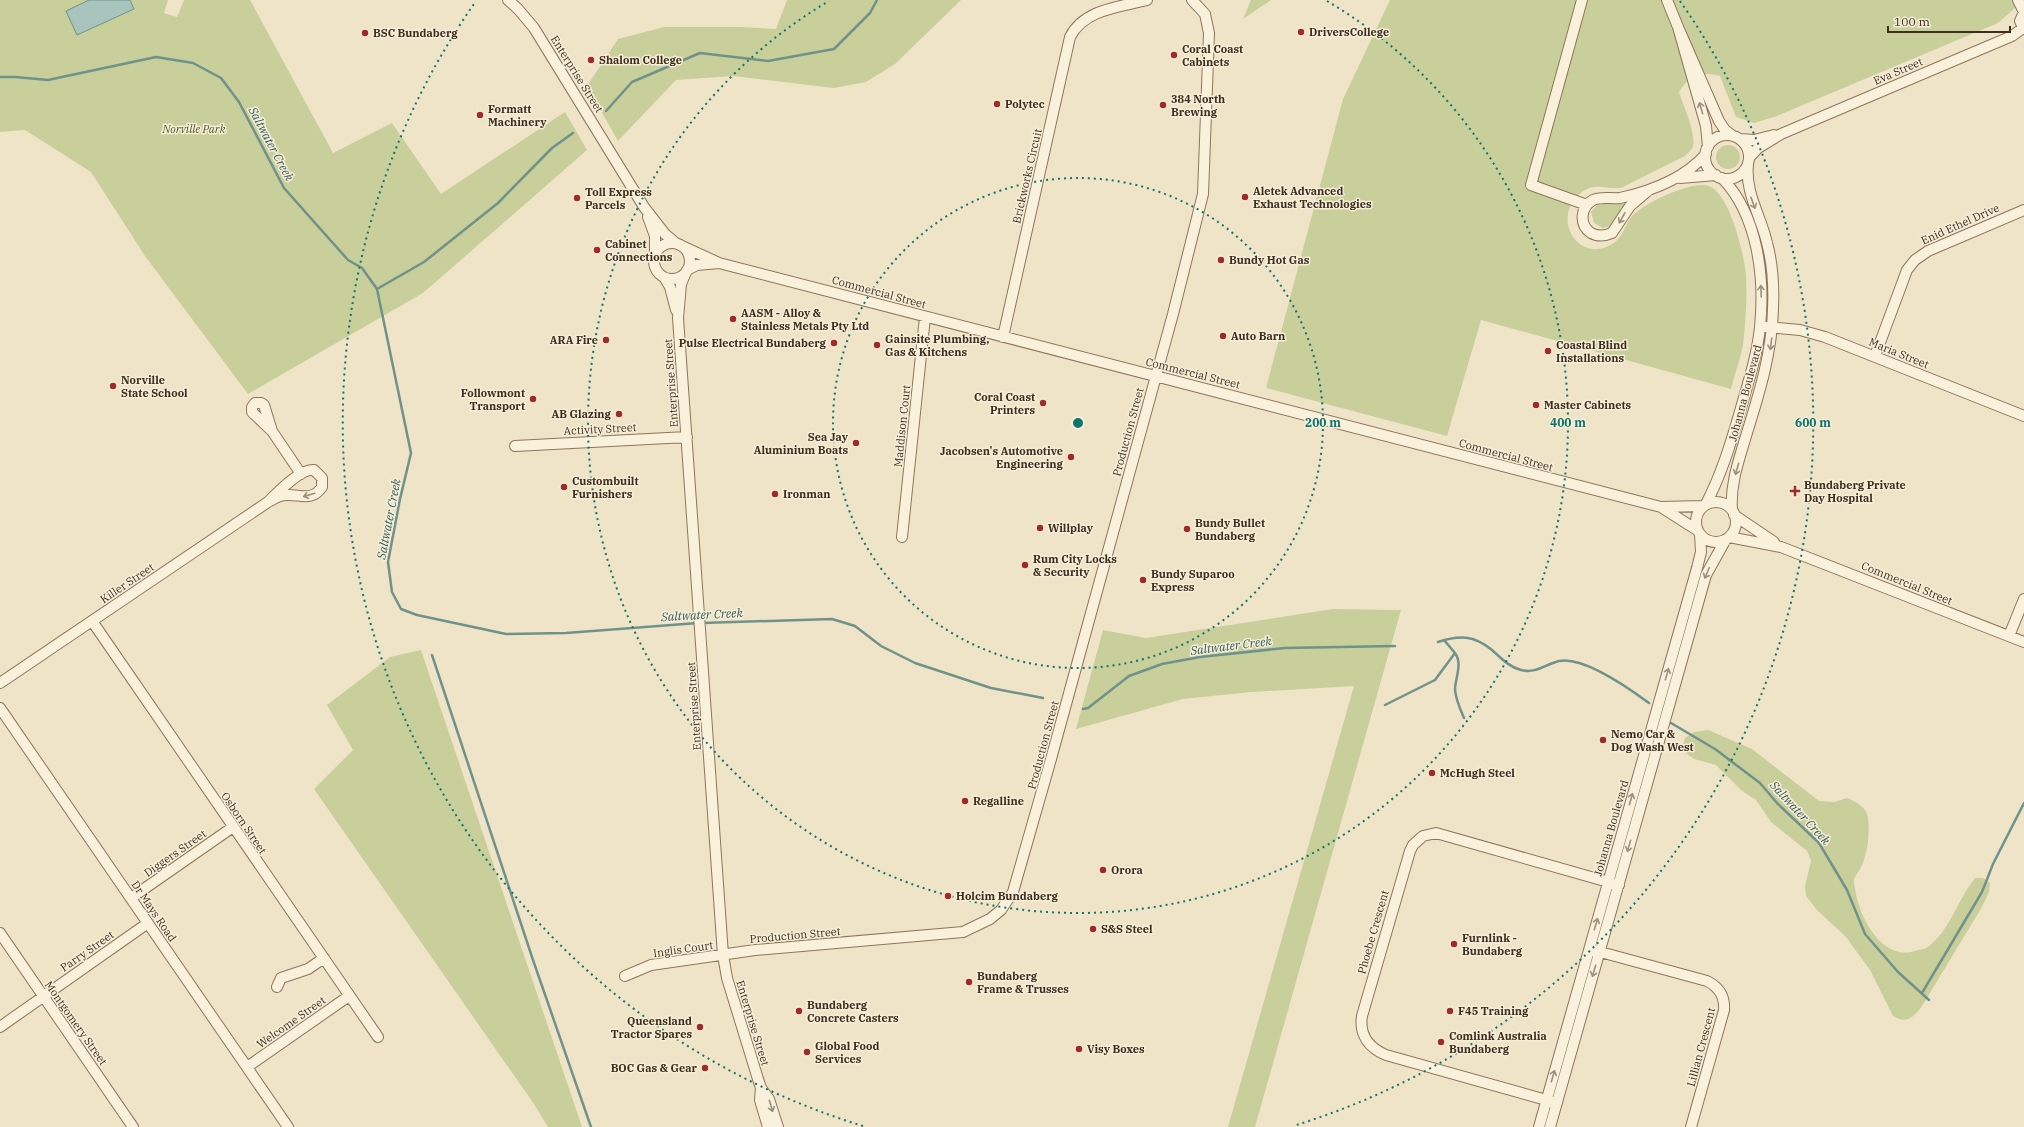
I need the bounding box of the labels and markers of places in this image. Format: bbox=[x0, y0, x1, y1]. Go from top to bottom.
place label: DriversCollege bbox=[1309, 25, 1389, 39]
place label: BSC Bundaberg bbox=[373, 26, 458, 40]
marker: DriversCollege bbox=[1296, 27, 1306, 37]
marker: BSC Bundaberg bbox=[360, 28, 370, 38]
place label: Coral Coast Cabinets bbox=[1182, 42, 1243, 69]
marker: Coral Coast Cabinets bbox=[1169, 50, 1179, 60]
place label: Shalom College bbox=[599, 53, 682, 67]
marker: Shalom College bbox=[586, 55, 596, 65]
place label: 384 North Brewing bbox=[1171, 92, 1225, 119]
place label: Polytec bbox=[1005, 97, 1045, 111]
marker: Polytec bbox=[992, 99, 1002, 109]
marker: 384 North Brewing bbox=[1158, 100, 1168, 110]
place label: Formatt Machinery bbox=[488, 102, 547, 129]
marker: Formatt Machinery bbox=[475, 110, 485, 120]
place label: Aletek Advanced Exhaust Technologies bbox=[1253, 184, 1372, 211]
place label: Toll Express Parcels bbox=[585, 185, 652, 212]
marker: Aletek Advanced Exhaust Technologies bbox=[1240, 192, 1250, 202]
marker: Toll Express Parcels bbox=[572, 193, 582, 203]
place label: Cabinet Connections bbox=[605, 237, 673, 264]
marker: Cabinet Connections bbox=[592, 245, 602, 255]
place label: Bundy Hot Gas bbox=[1229, 253, 1310, 267]
marker: Bundy Hot Gas bbox=[1216, 255, 1226, 265]
place label: AASM - Alloy & Stainless Metals Pty Ltd bbox=[741, 306, 869, 333]
marker: AASM - Alloy & Stainless Metals Pty Ltd bbox=[728, 314, 738, 324]
place label: Auto Barn bbox=[1231, 329, 1285, 343]
marker: Auto Barn bbox=[1218, 331, 1228, 341]
place label: Gainsite Plumbing, Gas & Kitchens bbox=[885, 332, 989, 359]
place label: ARA Fire bbox=[550, 333, 598, 347]
marker: ARA Fire bbox=[601, 335, 611, 345]
place label: Pulse Electrical Bundaberg bbox=[679, 336, 827, 350]
marker: Pulse Electrical Bundaberg bbox=[829, 338, 839, 348]
place label: Coastal Blind Installations bbox=[1556, 338, 1627, 365]
marker: Gainsite Plumbing, Gas & Kitchens bbox=[872, 340, 882, 350]
marker: Coastal Blind Installations bbox=[1543, 346, 1553, 356]
place label: Norville State School bbox=[121, 373, 188, 400]
marker: Norville State School bbox=[108, 381, 118, 391]
place label: Followmont Transport bbox=[461, 386, 525, 413]
place label: Coral Coast Printers bbox=[974, 390, 1035, 417]
marker: Followmont Transport bbox=[528, 394, 538, 404]
marker: Coral Coast Printers bbox=[1038, 398, 1048, 408]
place label: Master Cabinets bbox=[1544, 398, 1632, 412]
marker: Master Cabinets bbox=[1531, 400, 1541, 410]
place label: AB Glazing bbox=[552, 407, 612, 421]
marker: AB Glazing bbox=[614, 409, 624, 419]
centre of rings bbox=[1071, 416, 1085, 430]
place label: Sea Jay Aluminium Boats bbox=[754, 430, 849, 457]
marker: Sea Jay Aluminium Boats bbox=[851, 438, 861, 448]
place label: Jacobsen's Automotive Engineering bbox=[940, 444, 1064, 471]
marker: Jacobsen's Automotive Engineering bbox=[1066, 452, 1076, 462]
place label: Custombuilt Furnishers bbox=[572, 474, 639, 501]
place label: Bundaberg Private Day Hospital bbox=[1804, 478, 1906, 505]
marker: Custombuilt Furnishers bbox=[559, 482, 569, 492]
marker: Bundaberg Private Day Hospital bbox=[1789, 485, 1801, 497]
place label: Ironman bbox=[783, 487, 831, 501]
marker: Ironman bbox=[770, 489, 780, 499]
place label: Bundy Bullet Bundaberg bbox=[1195, 516, 1265, 543]
place label: Willplay bbox=[1048, 521, 1094, 535]
marker: Willplay bbox=[1035, 523, 1045, 533]
marker: Bundy Bullet Bundaberg bbox=[1182, 524, 1192, 534]
place label: Rum City Locks & Security bbox=[1033, 552, 1117, 579]
marker: Rum City Locks & Security bbox=[1020, 560, 1030, 570]
place label: Bundy Suparoo Express bbox=[1151, 567, 1235, 594]
marker: Bundy Suparoo Express bbox=[1138, 575, 1148, 585]
place label: Nemo Car & Dog Wash West bbox=[1611, 727, 1694, 754]
marker: Nemo Car & Dog Wash West bbox=[1598, 735, 1608, 745]
place label: McHugh Steel bbox=[1440, 766, 1515, 780]
marker: McHugh Steel bbox=[1427, 768, 1437, 778]
place label: Regalline bbox=[973, 794, 1024, 808]
marker: Regalline bbox=[960, 796, 970, 806]
place label: Orora bbox=[1111, 863, 1143, 877]
marker: Orora bbox=[1098, 865, 1108, 875]
place label: Holcim Bundaberg bbox=[956, 889, 1059, 903]
marker: Holcim Bundaberg bbox=[943, 891, 953, 901]
place label: S&S Steel bbox=[1101, 922, 1153, 936]
marker: S&S Steel bbox=[1088, 924, 1098, 934]
place label: Furnlink - Bundaberg bbox=[1462, 931, 1523, 958]
marker: Furnlink - Bundaberg bbox=[1449, 939, 1459, 949]
place label: Bundaberg Frame & Trusses bbox=[977, 969, 1069, 996]
marker: Bundaberg Frame & Trusses bbox=[964, 977, 974, 987]
place label: Bundaberg Concrete Casters bbox=[807, 998, 899, 1025]
place label: F45 Training bbox=[1458, 1004, 1529, 1018]
marker: Bundaberg Concrete Casters bbox=[794, 1006, 804, 1016]
marker: F45 Training bbox=[1445, 1006, 1455, 1016]
place label: Queensland Tractor Spares bbox=[611, 1014, 692, 1041]
marker: Queensland Tractor Spares bbox=[695, 1022, 705, 1032]
place label: Comlink Australia Bundaberg bbox=[1449, 1029, 1547, 1056]
marker: Comlink Australia Bundaberg bbox=[1436, 1037, 1446, 1047]
place label: Global Food Services bbox=[815, 1039, 879, 1066]
place label: Visy Boxes bbox=[1087, 1042, 1145, 1056]
marker: Visy Boxes bbox=[1074, 1044, 1084, 1054]
marker: Global Food Services bbox=[802, 1047, 812, 1057]
place label: BOC Gas & Gear bbox=[611, 1061, 698, 1075]
marker: BOC Gas & Gear bbox=[700, 1063, 710, 1073]

